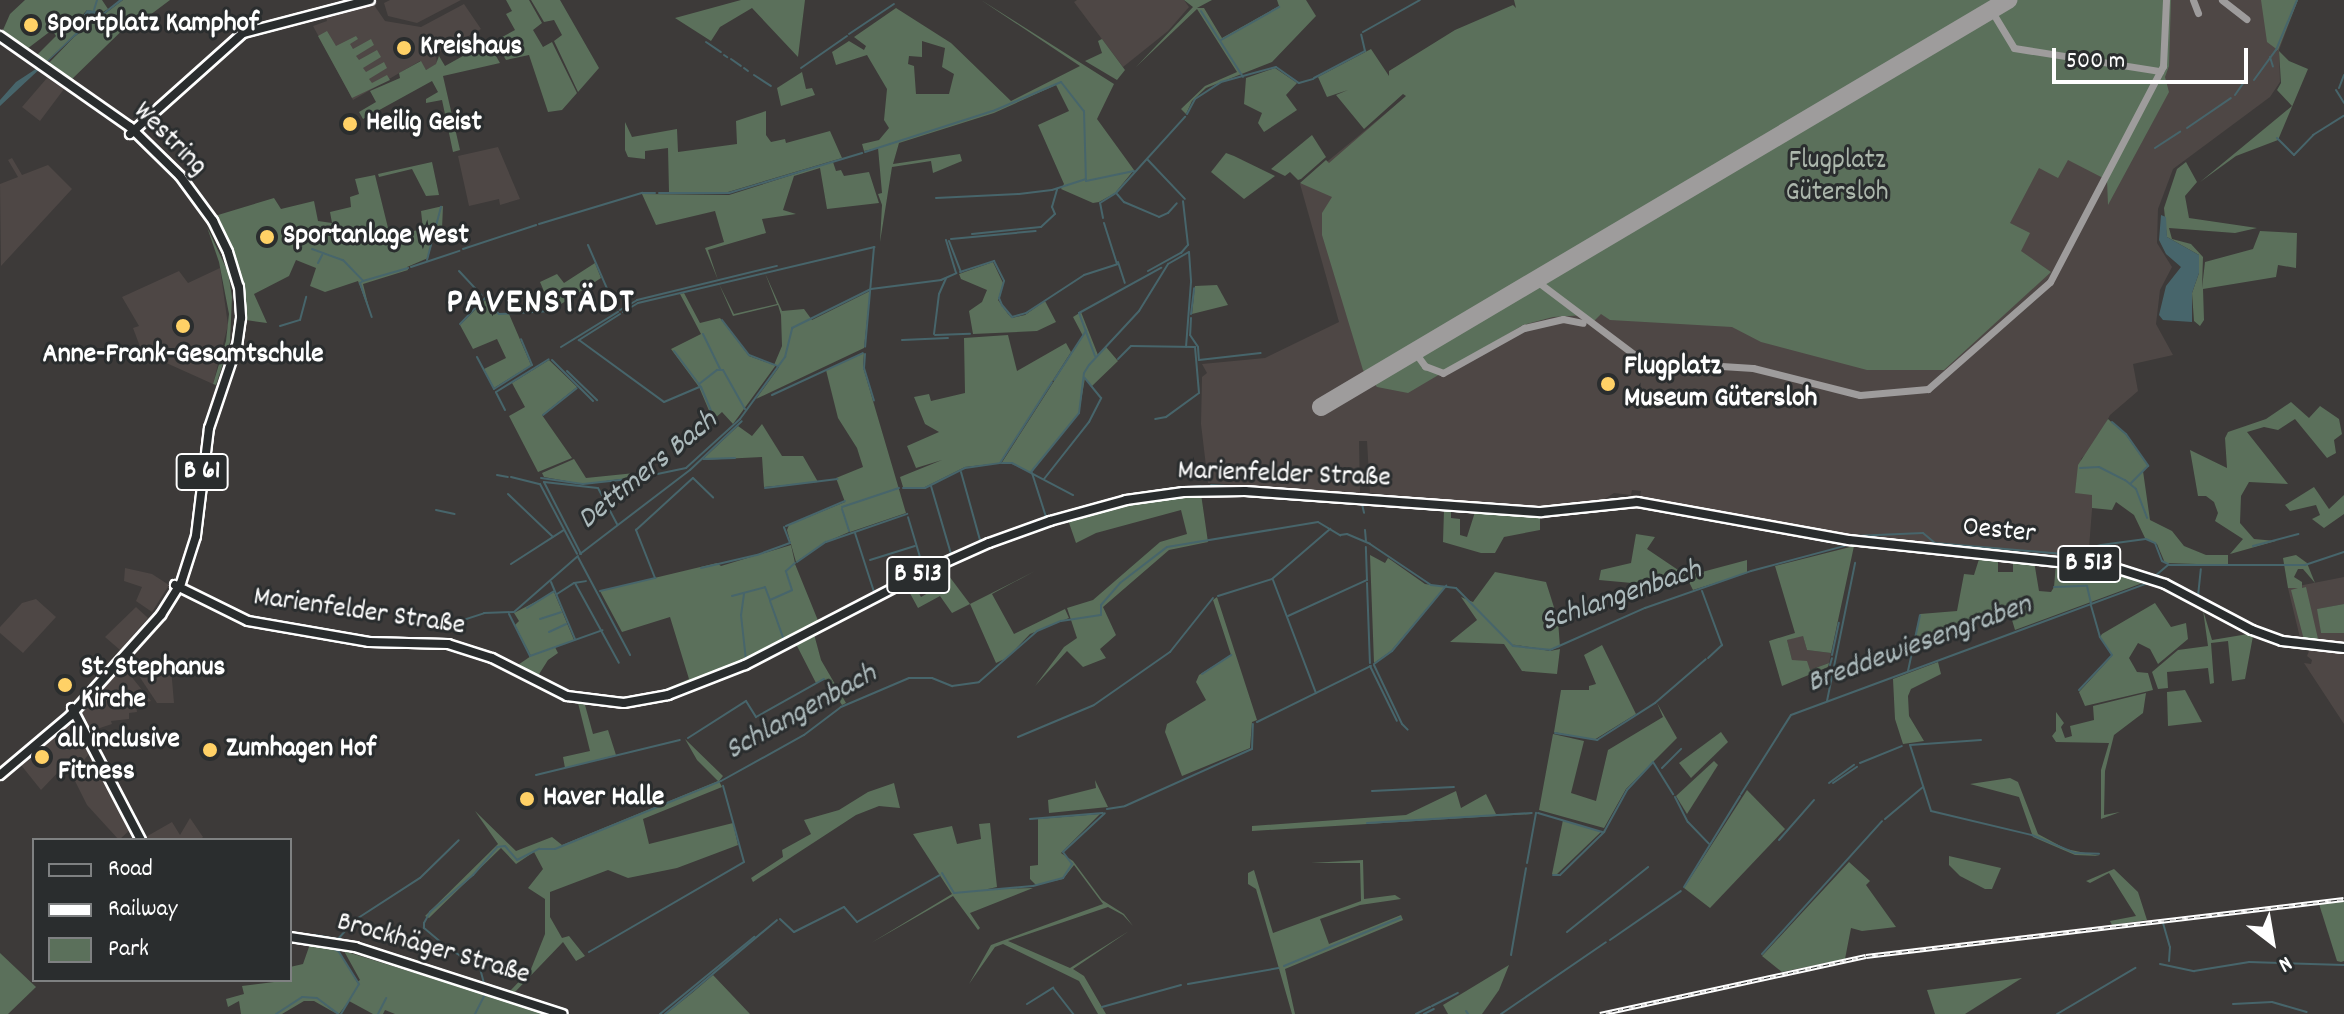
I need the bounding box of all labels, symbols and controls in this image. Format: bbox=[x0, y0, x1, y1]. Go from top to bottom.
place label: Sportplatz Kamphof bbox=[47, 8, 259, 42]
marker: Sportplatz Kamphof bbox=[22, 16, 40, 34]
place label: Kreishaus bbox=[420, 31, 522, 65]
scale bar bbox=[2056, 32, 2252, 82]
marker: Kreishaus bbox=[395, 39, 413, 57]
text: 500 m bbox=[2066, 45, 2125, 79]
street label: Westring bbox=[125, 96, 213, 184]
place label: Heilig Geist bbox=[366, 107, 482, 141]
marker: Heilig Geist bbox=[341, 115, 359, 133]
park label: Flugplatz Gütersloh bbox=[1786, 145, 1888, 211]
place label: Sportanlage West bbox=[283, 220, 469, 254]
marker: Sportanlage West bbox=[258, 228, 276, 246]
district label: PAVENSTÄDT bbox=[446, 283, 636, 327]
marker: Anne-Frank-Gesamtschule bbox=[174, 317, 192, 335]
place label: Anne-Frank-Gesamtschule bbox=[43, 339, 323, 373]
place label: Flugplatz Museum Gütersloh bbox=[1624, 351, 1817, 417]
marker: Flugplatz Museum Gütersloh bbox=[1599, 375, 1617, 393]
water label: Dettmers Bach bbox=[572, 405, 726, 539]
road number: B 61 bbox=[174, 450, 230, 494]
street label: Marienfelder Straße bbox=[1177, 455, 1391, 497]
street label: Oester bbox=[1961, 511, 2037, 553]
road number: B 513 bbox=[2057, 542, 2121, 586]
road number: B 513 bbox=[886, 553, 950, 597]
water label: Schlangenbach bbox=[1537, 554, 1707, 642]
street label: Marienfelder Straße bbox=[251, 582, 467, 644]
water label: Breddewiesengraben bbox=[1803, 589, 2037, 703]
place label: St. Stephanus Kirche bbox=[81, 652, 225, 718]
water label: Schlangenbach bbox=[720, 658, 884, 770]
marker: St. Stephanus Kirche bbox=[56, 676, 74, 694]
place label: all inclusive Fitness bbox=[58, 724, 180, 790]
place label: Zumhagen Hof bbox=[226, 733, 376, 767]
marker: Zumhagen Hof bbox=[201, 741, 219, 759]
marker: all inclusive Fitness bbox=[33, 748, 51, 766]
place label: Haver Halle bbox=[543, 782, 664, 816]
marker: Haver Halle bbox=[518, 790, 536, 808]
legend bbox=[32, 838, 292, 982]
text: Road bbox=[108, 853, 153, 887]
text: Railway bbox=[108, 893, 177, 927]
north arrow bbox=[2232, 902, 2312, 982]
street label: Brockhäger Straße bbox=[333, 906, 533, 994]
text: Park bbox=[108, 933, 149, 967]
text: N bbox=[2272, 947, 2297, 979]

